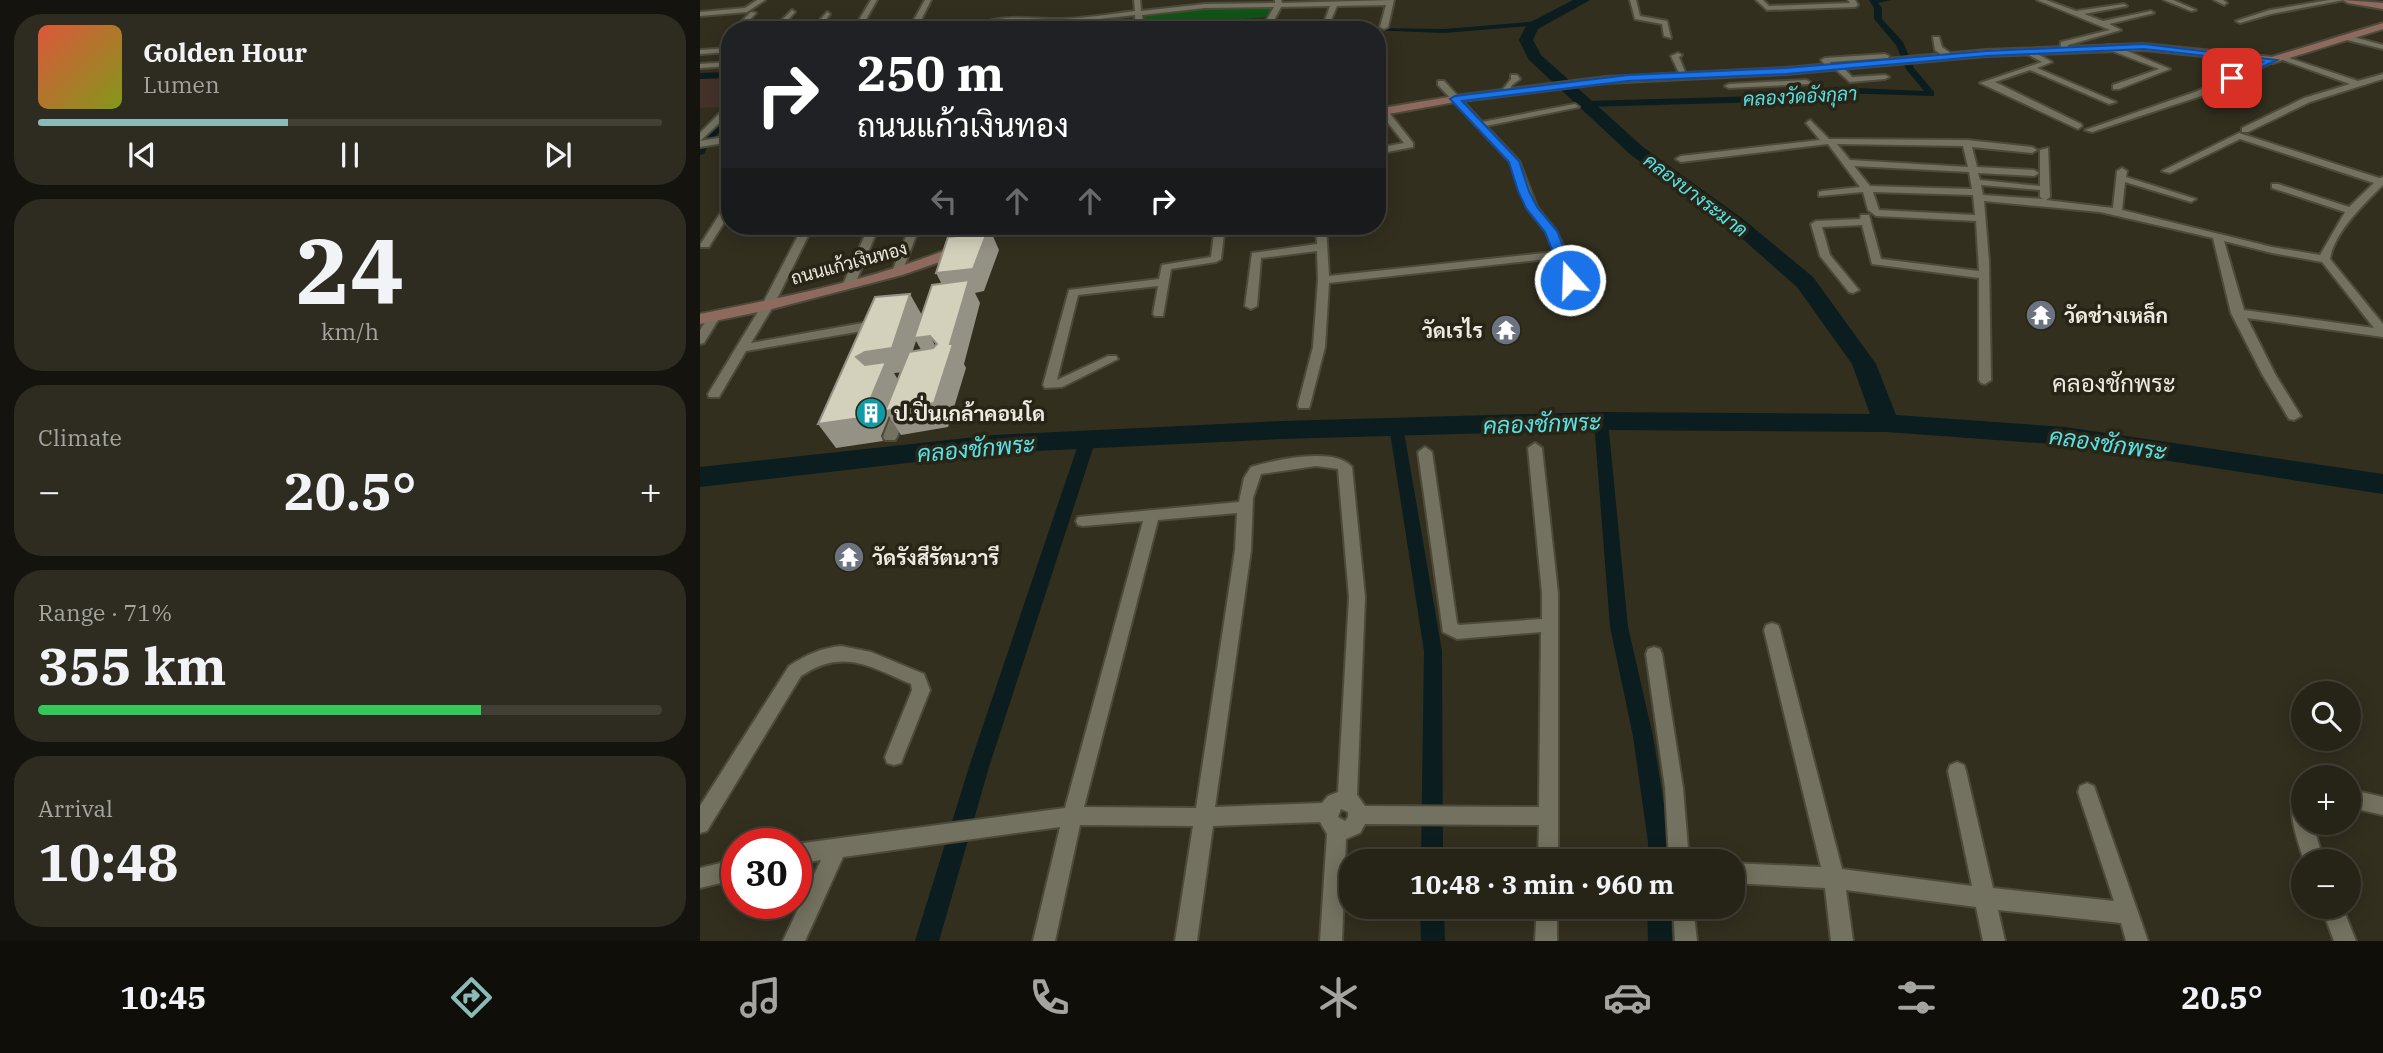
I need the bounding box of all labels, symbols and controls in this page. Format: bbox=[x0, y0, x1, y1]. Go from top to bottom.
text: Golden Hour bbox=[143, 35, 307, 69]
text: 250 m bbox=[857, 41, 1004, 104]
pin bbox=[2202, 48, 2262, 108]
icon: right bbox=[742, 49, 833, 140]
icon: arrive bbox=[2213, 59, 2251, 97]
text: Lumen bbox=[143, 69, 220, 99]
water label: คลองวัดอังกุลา bbox=[1742, 81, 1858, 112]
text: ถนนแก้วเงินทอง bbox=[857, 104, 1069, 146]
icon: previous bbox=[123, 136, 161, 174]
icon: pause bbox=[331, 136, 369, 174]
icon: next bbox=[539, 136, 577, 174]
water label: คลองบางระมาด bbox=[1639, 148, 1753, 242]
icon: left bbox=[925, 182, 963, 220]
icon: ahead bbox=[998, 182, 1036, 220]
icon: ahead bbox=[1071, 182, 1109, 220]
icon: right bbox=[1144, 182, 1182, 220]
text: 24 bbox=[295, 211, 405, 329]
street label: ถนนแก้วเงินทอง bbox=[788, 236, 910, 290]
position arrow bbox=[1533, 243, 1607, 317]
temple icon: วัดช่างเหล็ก bbox=[2024, 298, 2058, 332]
place label: วัดช่างเหล็ก bbox=[2064, 301, 2168, 329]
temple icon: วัดเรไร bbox=[1489, 313, 1523, 347]
text: km/h bbox=[321, 316, 379, 346]
place label: วัดเรไร bbox=[1422, 316, 1483, 344]
district label: คลองชักพระ bbox=[2052, 367, 2176, 399]
place label: ป.ปิ่นเกล้าคอนโด bbox=[894, 395, 1045, 427]
building icon: ป.ปิ่นเกล้าคอนโด bbox=[854, 396, 888, 430]
water label: คลองชักพระ bbox=[1482, 406, 1602, 440]
water label: คลองชักพระ bbox=[2047, 420, 2169, 466]
text: Climate bbox=[38, 422, 122, 452]
water label: คลองชักพระ bbox=[916, 428, 1037, 468]
text: 20.5° bbox=[284, 457, 416, 524]
text: − bbox=[38, 466, 61, 515]
text: + bbox=[639, 466, 662, 515]
temple icon: วัดรังสีรัตนวารี bbox=[832, 540, 866, 574]
place label: วัดรังสีรัตนวารี bbox=[872, 543, 999, 571]
text: Range · 71% bbox=[38, 597, 172, 627]
text: 355 km bbox=[38, 632, 227, 699]
map controls bbox=[2291, 681, 2361, 919]
button: search bbox=[2291, 681, 2361, 751]
button: + bbox=[2291, 765, 2361, 835]
text: Arrival bbox=[38, 793, 113, 823]
text: 10:48 bbox=[38, 828, 179, 895]
speed limit sign: 30 bbox=[721, 828, 812, 919]
button: − bbox=[2291, 849, 2361, 919]
text: 10:48 · 3 min · 960 m bbox=[1410, 867, 1674, 901]
icon: directions bbox=[447, 973, 496, 1022]
icon: music bbox=[736, 973, 785, 1022]
icon: phone bbox=[1025, 973, 1074, 1022]
icon: climate bbox=[1314, 973, 1363, 1022]
icon: car bbox=[1603, 973, 1652, 1022]
icon: filters bbox=[1892, 973, 1941, 1022]
text: 10:45 bbox=[120, 976, 207, 1018]
text: 20.5° bbox=[2181, 976, 2263, 1018]

